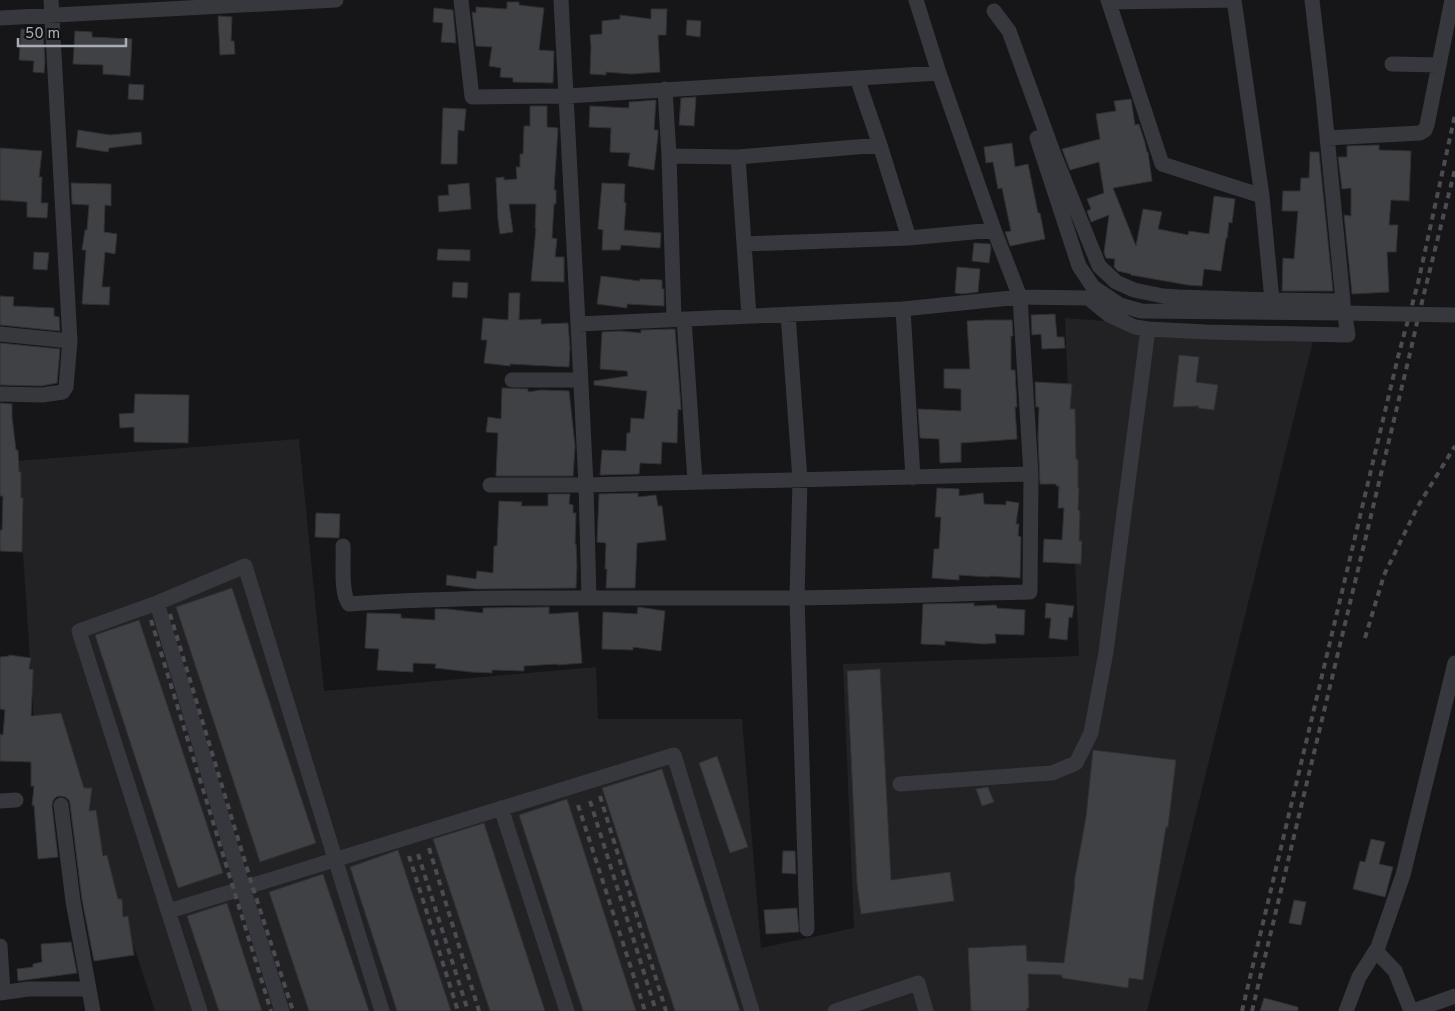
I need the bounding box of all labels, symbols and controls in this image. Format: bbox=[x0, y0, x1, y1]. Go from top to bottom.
scale bar bbox=[18, 15, 125, 47]
text: 50 m bbox=[25, 25, 60, 44]

